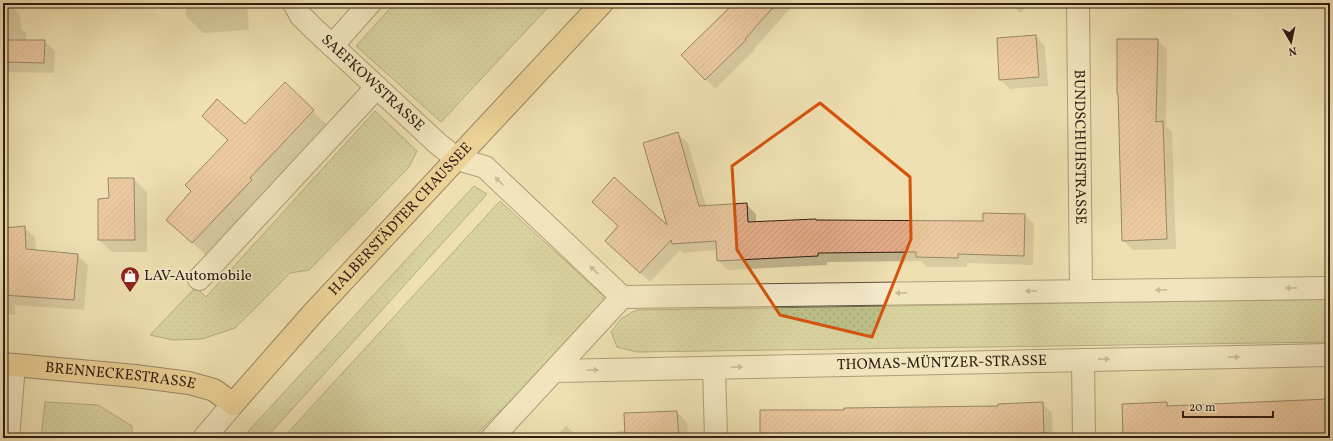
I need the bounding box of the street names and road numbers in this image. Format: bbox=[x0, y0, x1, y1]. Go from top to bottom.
street label: SAEFKOWSTRASSE bbox=[316, 30, 429, 137]
street label: BUNDSCHUHSTRASSE bbox=[1068, 69, 1091, 225]
street label: HALBERSTÄDTER CHAUSSEE bbox=[324, 138, 477, 300]
street label: THOMAS-MÜNTZER-STRASSE bbox=[837, 350, 1047, 376]
street label: BRENNECKESTRASSE bbox=[44, 357, 198, 395]

